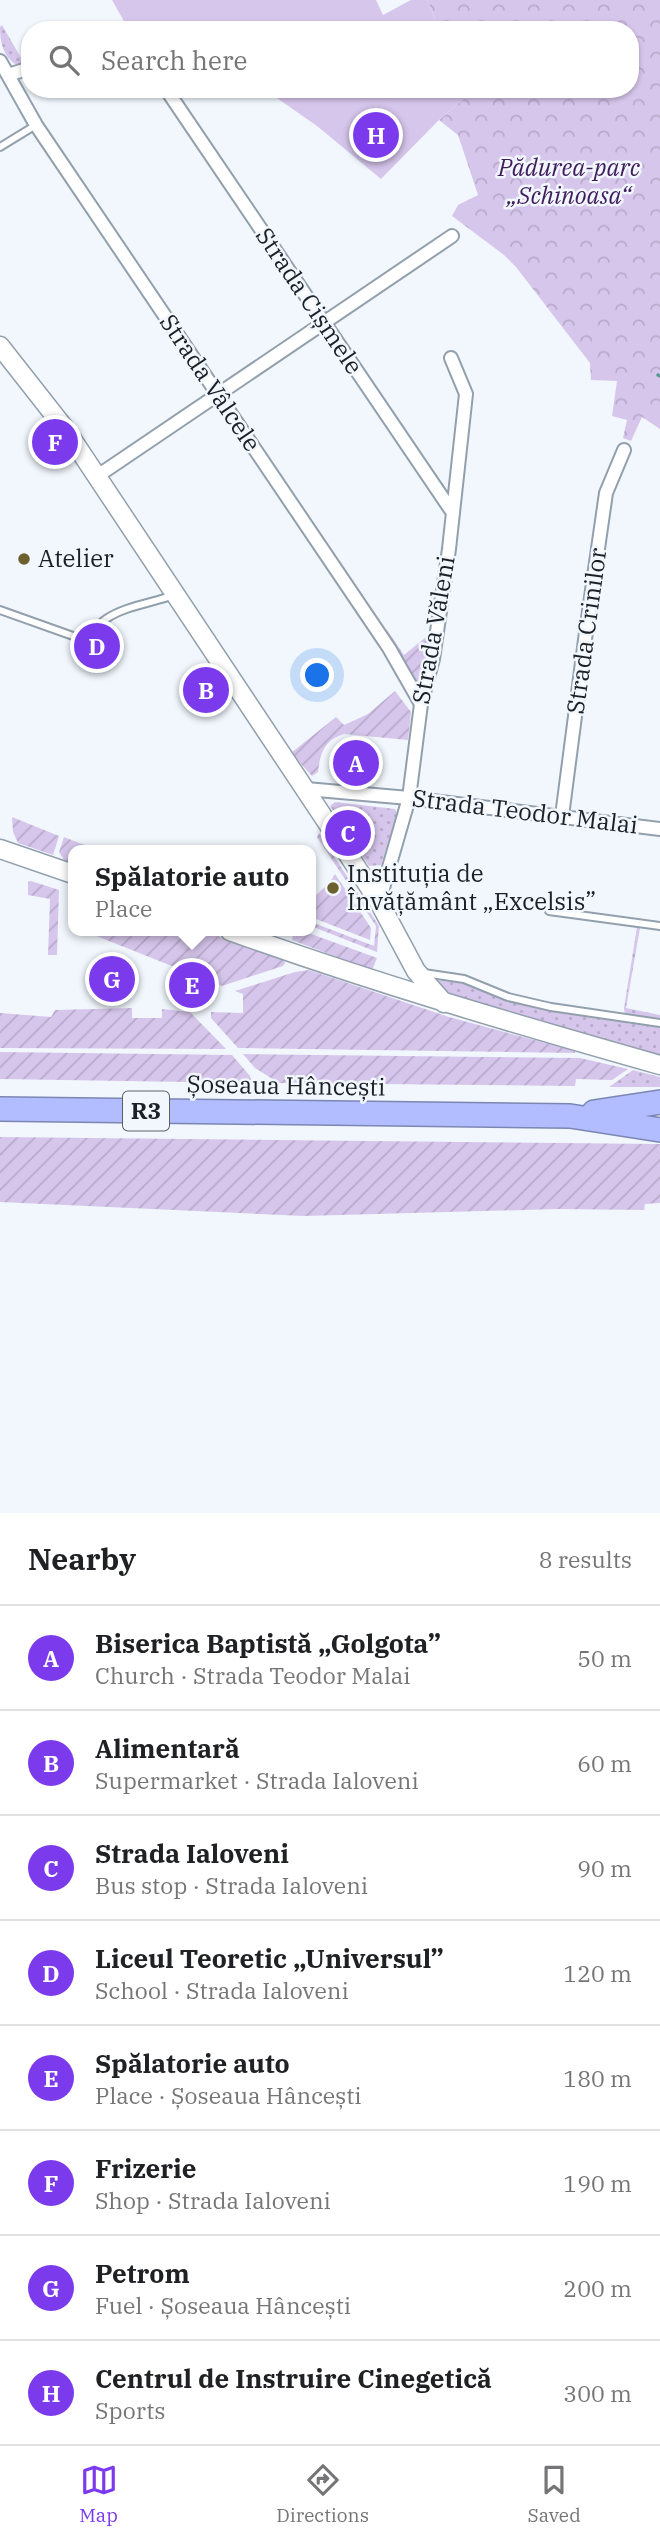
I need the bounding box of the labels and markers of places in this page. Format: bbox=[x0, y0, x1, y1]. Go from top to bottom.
pin: H bbox=[353, 109, 399, 161]
pin: F bbox=[32, 416, 78, 468]
place label: Atelier bbox=[38, 542, 114, 574]
marker: Atelier bbox=[16, 551, 32, 567]
pin: D bbox=[74, 620, 120, 672]
pin: B bbox=[183, 664, 229, 716]
pin: A bbox=[333, 737, 379, 789]
pin: C bbox=[325, 807, 371, 859]
place label: Instituția de Învățământ „Excelsis” bbox=[347, 857, 596, 917]
marker: Instituția de Învățământ „Excelsis” bbox=[325, 880, 341, 896]
pin: G bbox=[89, 953, 135, 1005]
pin: E bbox=[169, 959, 215, 1011]

